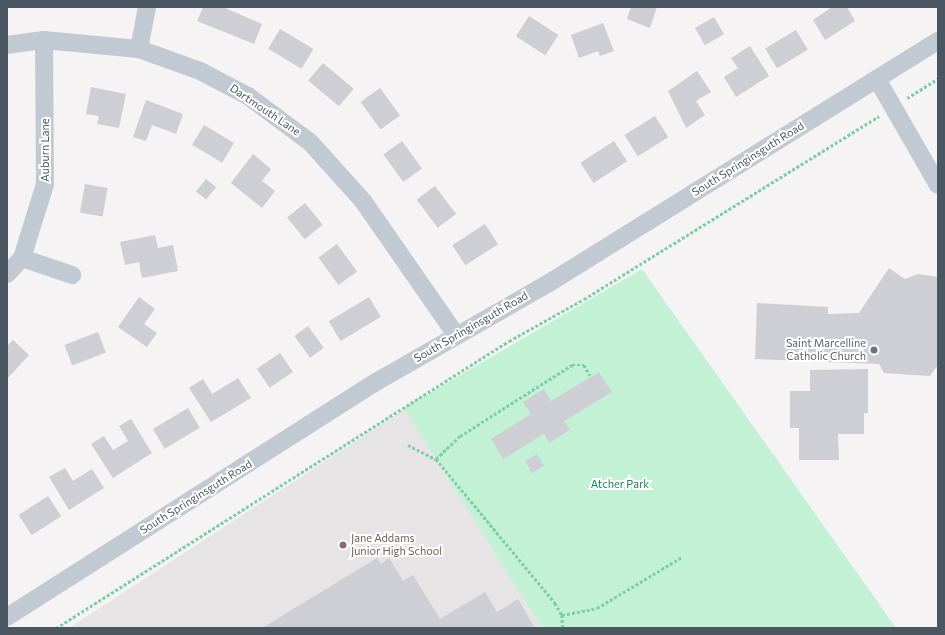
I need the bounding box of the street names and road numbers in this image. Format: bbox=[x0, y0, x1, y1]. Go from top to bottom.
street label: Dartmouth Lane bbox=[227, 82, 303, 138]
street label: Auburn Lane bbox=[38, 118, 52, 182]
street label: South Springinsguth Road bbox=[690, 119, 806, 199]
street label: South Springinsguth Road bbox=[412, 289, 530, 365]
street label: South Springinsguth Road bbox=[138, 457, 254, 537]

